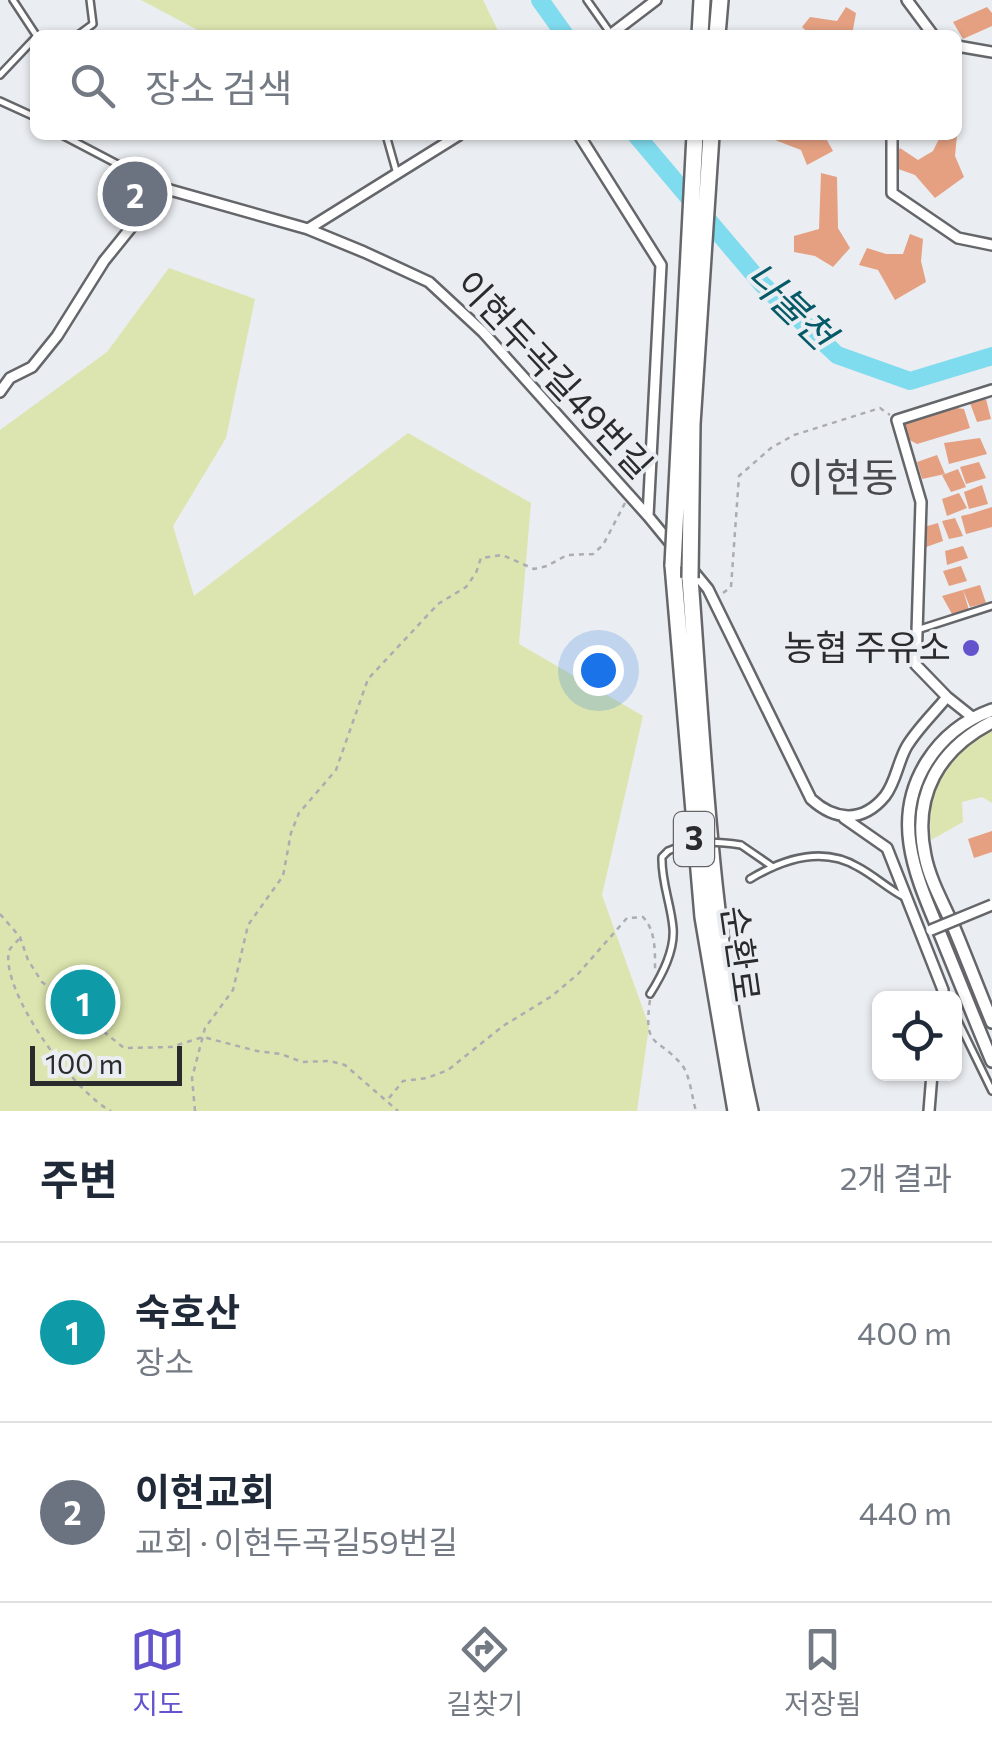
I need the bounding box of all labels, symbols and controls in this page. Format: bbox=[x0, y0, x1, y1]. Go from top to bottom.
search box bbox=[30, 30, 962, 140]
icon: search bbox=[65, 58, 120, 113]
text: 장소 검색 bbox=[145, 63, 292, 110]
pin: 2 bbox=[102, 156, 168, 232]
water label: 나불천 bbox=[738, 251, 849, 360]
street label: 이현두곡길49번길 bbox=[449, 261, 663, 486]
district label: 이현동 bbox=[788, 451, 898, 500]
place label: 농협 주유소 bbox=[783, 624, 951, 667]
marker: 농협 주유소 bbox=[960, 637, 982, 659]
your location bbox=[573, 645, 624, 696]
road number: 3 bbox=[674, 812, 714, 866]
street label: 순환로 bbox=[714, 903, 770, 1004]
pin: 1 bbox=[51, 964, 116, 1040]
map controls bbox=[872, 991, 962, 1081]
button: locate bbox=[872, 991, 962, 1081]
scale bar bbox=[30, 1041, 182, 1086]
text: 100 m bbox=[45, 1046, 123, 1080]
text: 주변 bbox=[40, 1152, 117, 1204]
text: 2개 결과 bbox=[840, 1157, 952, 1197]
text: 숙호산 bbox=[135, 1287, 240, 1334]
text: 1 bbox=[65, 1312, 80, 1352]
text: 400 m bbox=[857, 1312, 952, 1352]
text: 장소 bbox=[135, 1341, 194, 1381]
text: 이현교회 bbox=[135, 1467, 275, 1514]
text: 2 bbox=[63, 1492, 82, 1532]
text: 440 m bbox=[859, 1492, 952, 1532]
text: 교회 · 이현두곡길59번길 bbox=[135, 1521, 458, 1561]
tab: 지도 bbox=[130, 1622, 185, 1722]
tab: 길찾기 bbox=[446, 1622, 524, 1722]
tab: 저장됨 bbox=[784, 1622, 862, 1722]

